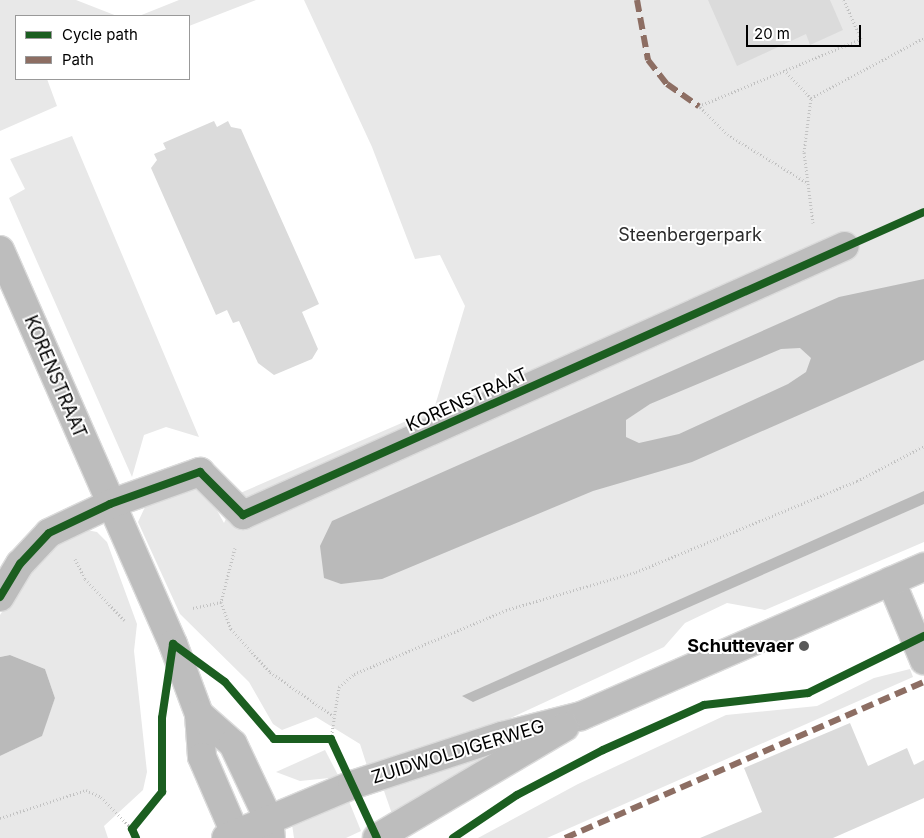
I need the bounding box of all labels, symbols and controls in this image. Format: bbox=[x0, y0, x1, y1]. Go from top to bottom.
legend bbox=[15, 15, 190, 80]
scale bar bbox=[749, 15, 864, 47]
text: 20 m bbox=[754, 24, 790, 43]
text: Cycle path bbox=[62, 25, 138, 44]
text: Path bbox=[62, 50, 94, 69]
park label: Steenbergerpark bbox=[618, 224, 762, 246]
street label: KORENSTRAAT bbox=[19, 312, 91, 442]
street label: KORENSTRAAT bbox=[403, 363, 531, 437]
place label: Schuttevaer bbox=[687, 635, 794, 657]
marker: Schuttevaer bbox=[798, 640, 810, 652]
street label: ZUIDWOLDIGERWEG bbox=[369, 715, 547, 789]

